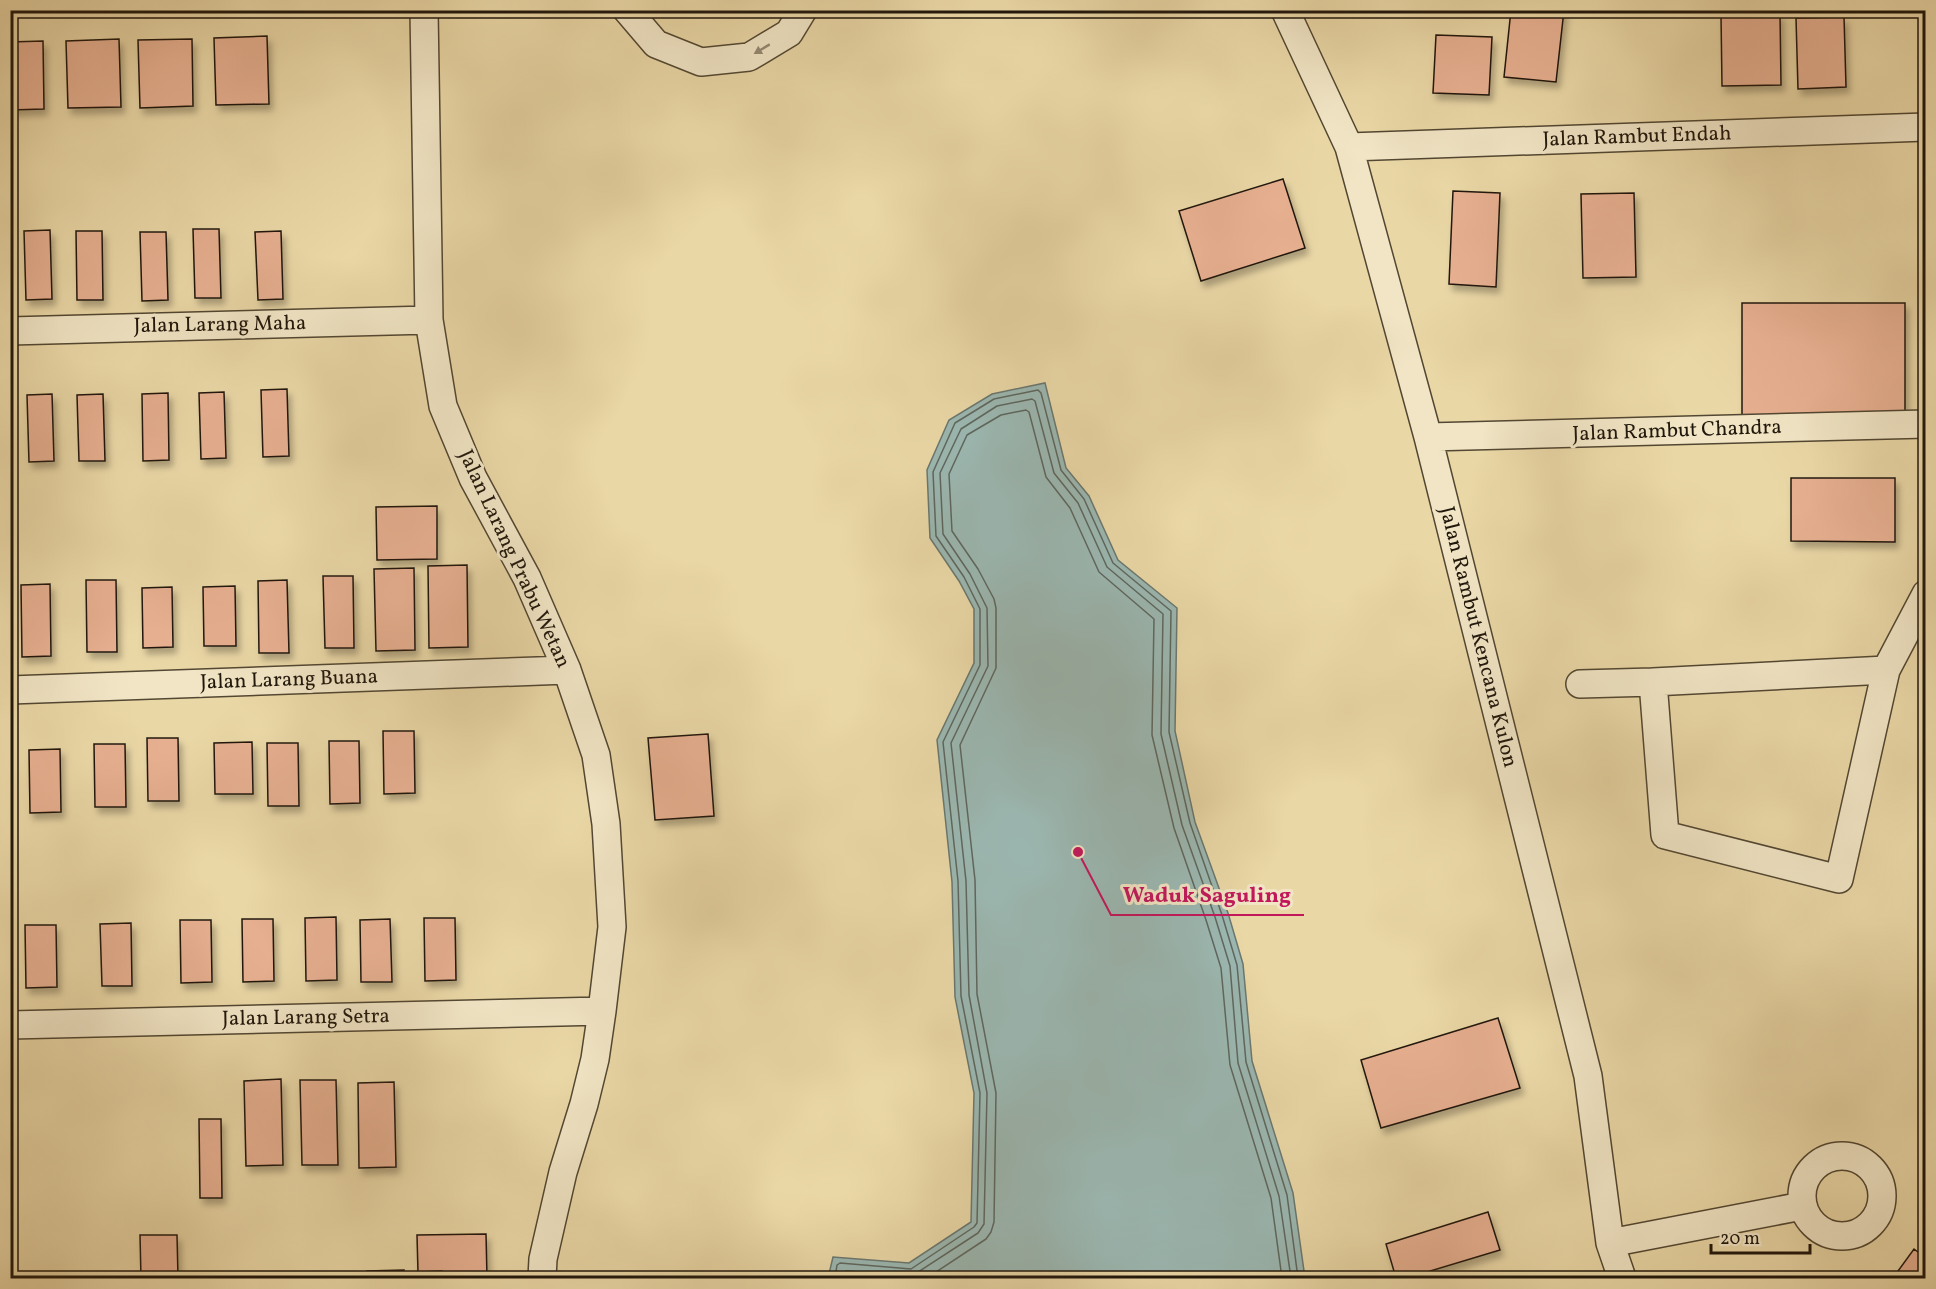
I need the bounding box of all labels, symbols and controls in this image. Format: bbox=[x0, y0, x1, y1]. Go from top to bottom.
one-way arrow bbox=[754, 44, 770, 55]
street label: Jalan Rambut Endah bbox=[1542, 119, 1732, 155]
street label: Jalan Larang Maha bbox=[133, 309, 307, 341]
street label: Jalan Rambut Chandra bbox=[1572, 413, 1782, 449]
street label: Jalan Larang Prabu Wetan bbox=[451, 445, 577, 673]
street label: Jalan Rambut Kencana Kulon bbox=[1431, 503, 1525, 771]
street label: Jalan Larang Buana bbox=[199, 662, 379, 698]
callout: Waduk Saguling bbox=[1111, 875, 1304, 915]
text: Waduk Saguling bbox=[1123, 881, 1291, 912]
street label: Jalan Larang Setra bbox=[222, 1002, 390, 1034]
scale bar bbox=[1711, 1217, 1810, 1255]
text: 20 m bbox=[1720, 1227, 1760, 1252]

